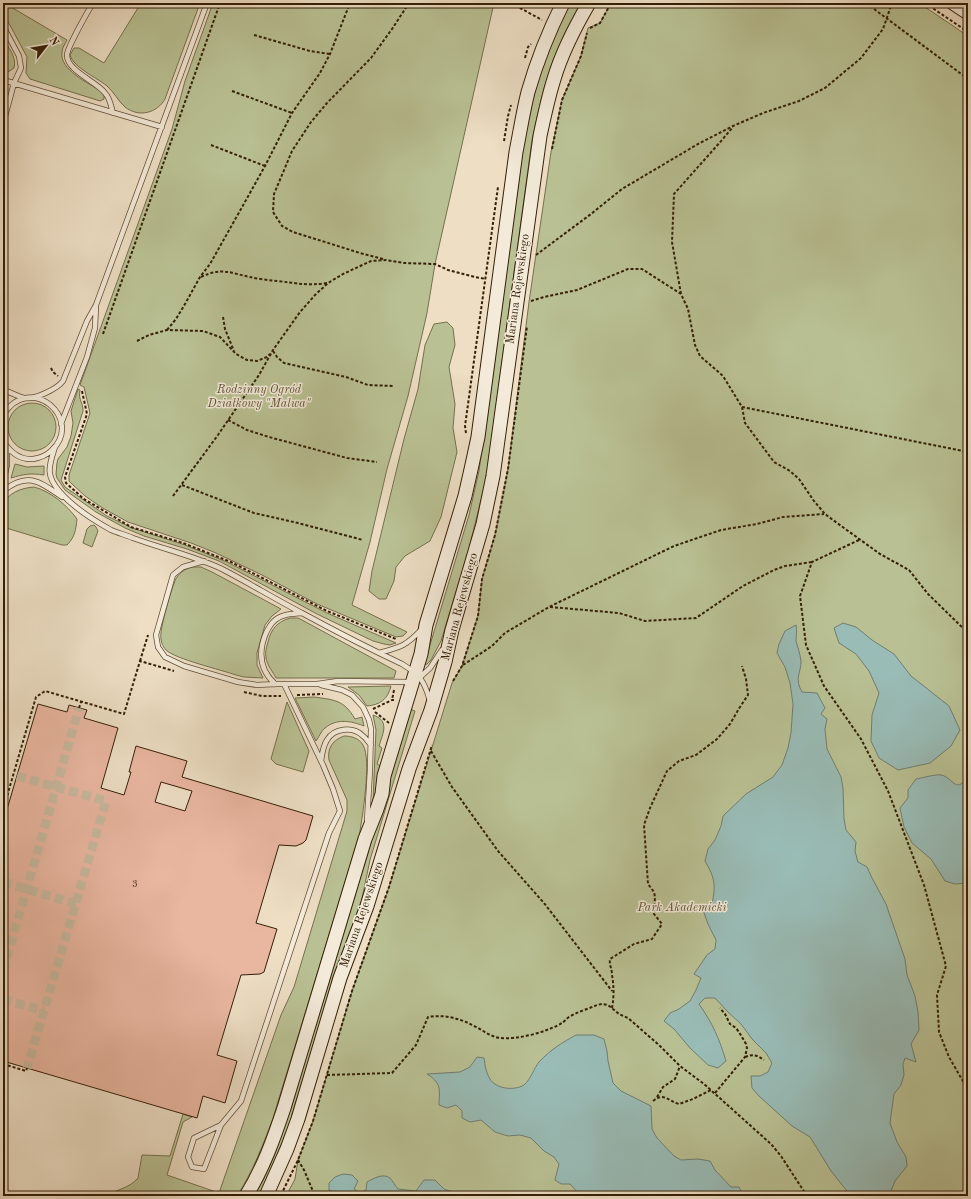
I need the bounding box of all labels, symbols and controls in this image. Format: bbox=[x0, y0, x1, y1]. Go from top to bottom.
north arrow bbox=[26, 26, 66, 66]
text: N bbox=[46, 35, 60, 49]
street label: Mariana Rejewskiego bbox=[504, 233, 532, 345]
park label: Rodzinny Ogród Działkowy "Malwa" bbox=[207, 384, 312, 410]
street label: Mariana Rejewskiego bbox=[440, 552, 480, 662]
street label: Mariana Rejewskiego bbox=[338, 860, 386, 970]
house number: 3 bbox=[132, 879, 138, 889]
park label: Park Akademicki bbox=[636, 902, 727, 914]

